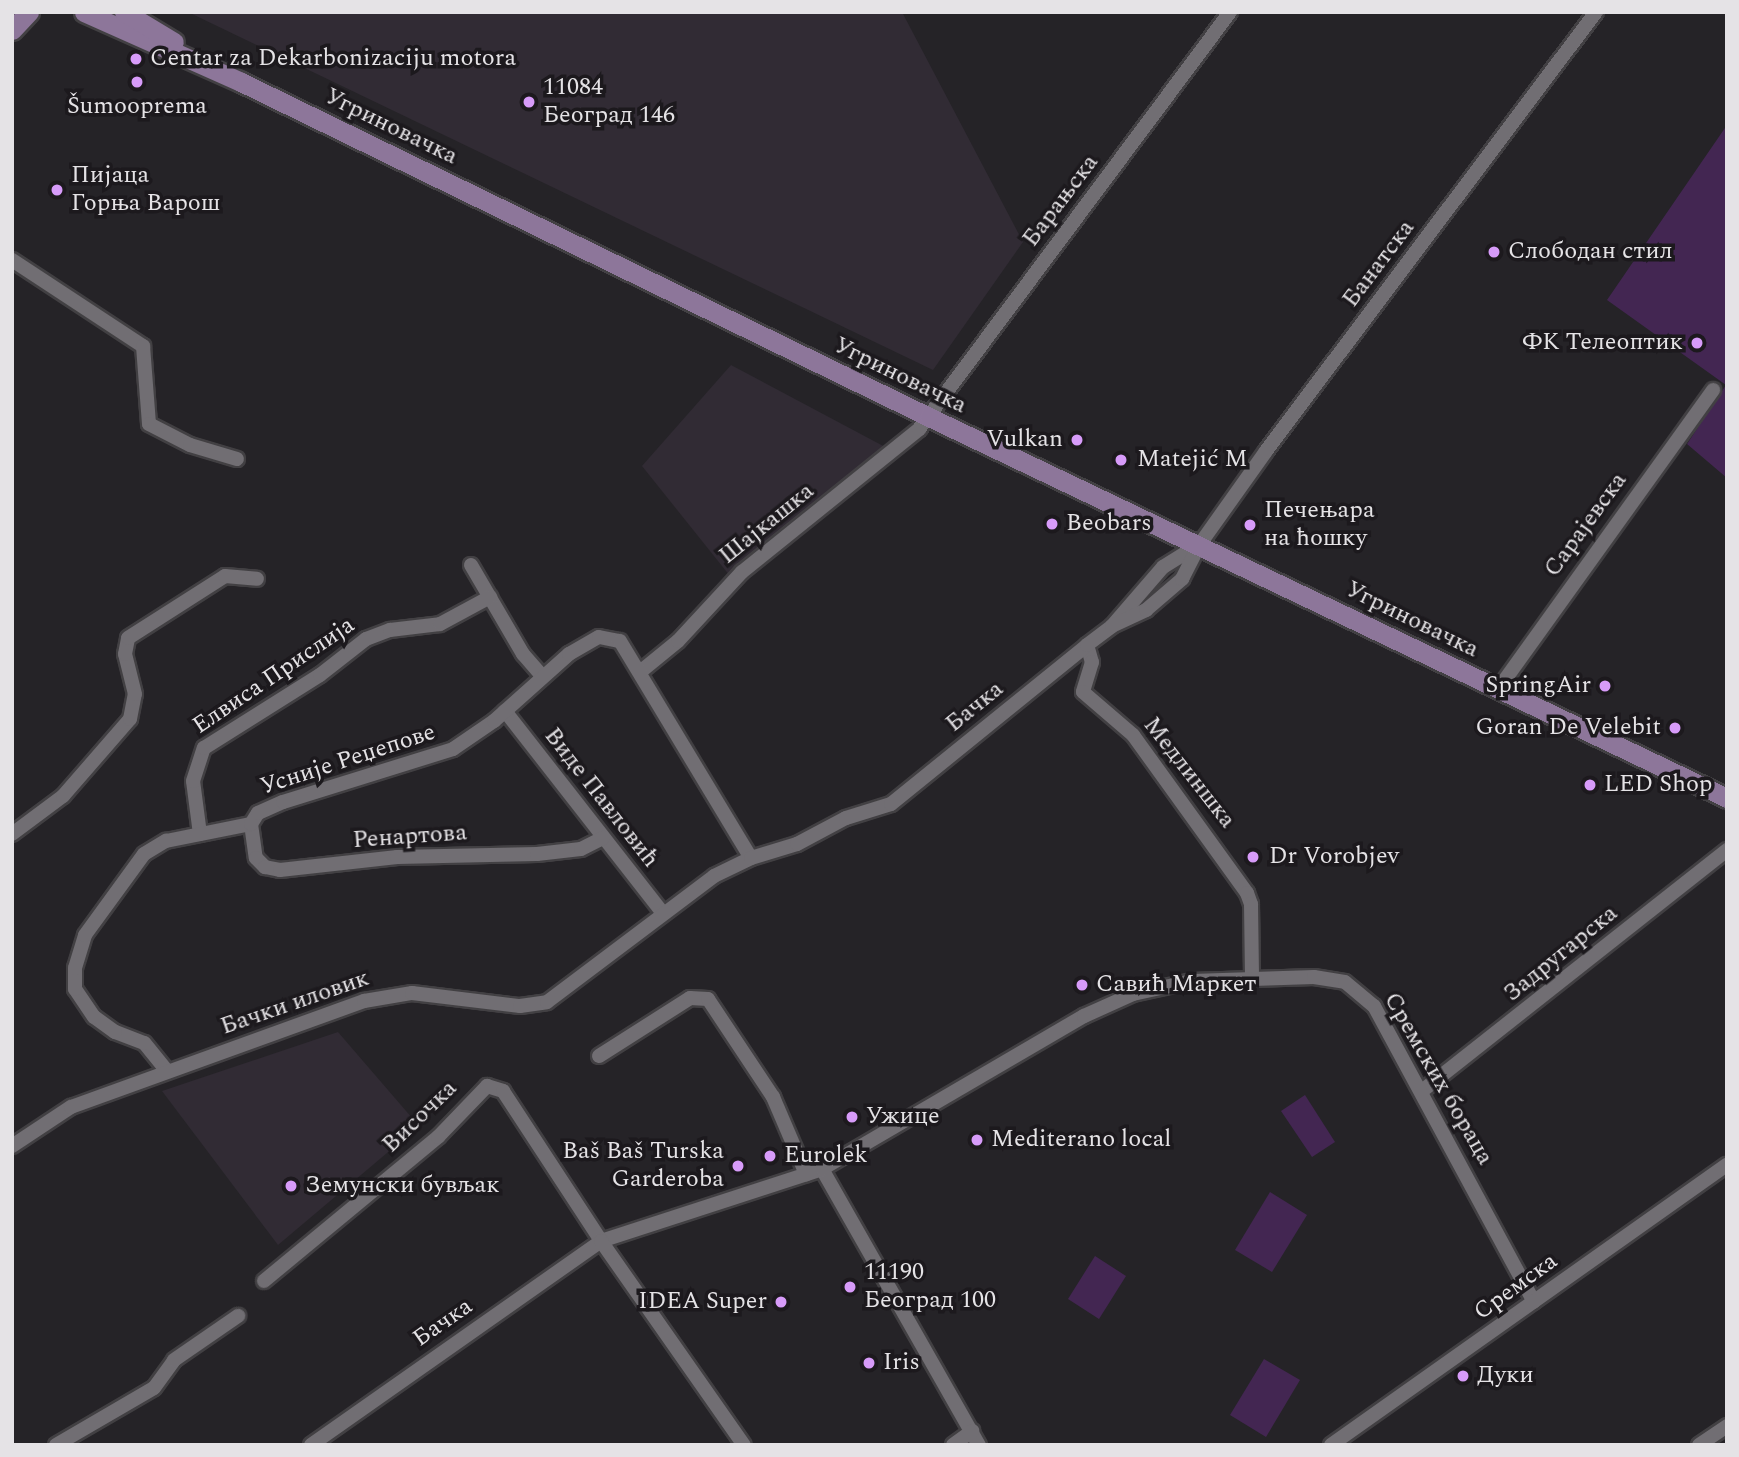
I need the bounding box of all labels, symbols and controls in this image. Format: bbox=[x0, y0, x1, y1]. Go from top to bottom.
place label: Centar za Dekarbonizaciju motora bbox=[150, 45, 516, 73]
marker: Centar za Dekarbonizaciju motora bbox=[128, 51, 144, 67]
marker: Šumooprema bbox=[129, 74, 145, 90]
place label: 11084 Београд 146 bbox=[543, 74, 675, 130]
street label: Угриновачка bbox=[320, 82, 462, 172]
place label: Šumooprema bbox=[67, 93, 207, 121]
marker: 11084 Београд 146 bbox=[521, 94, 537, 110]
street label: Барањска bbox=[1017, 149, 1105, 253]
place label: Пијаца Горња Варош bbox=[71, 162, 220, 218]
marker: Пијаца Горња Варош bbox=[49, 182, 65, 198]
street label: Банатска bbox=[1337, 215, 1421, 313]
place label: Слободан стил bbox=[1508, 238, 1673, 266]
marker: Слободан стил bbox=[1486, 244, 1502, 260]
place label: ФК Телеоптик bbox=[1522, 329, 1683, 357]
street label: Угриновачка bbox=[829, 331, 971, 421]
marker: ФК Телеоптик bbox=[1689, 335, 1705, 351]
place label: Vulkan bbox=[986, 426, 1063, 454]
marker: Vulkan bbox=[1069, 432, 1085, 448]
place label: Matejić M bbox=[1137, 446, 1247, 474]
marker: Matejić M bbox=[1111, 450, 1131, 470]
street label: Сарајевска bbox=[1538, 467, 1634, 583]
street label: Шајкашка bbox=[714, 477, 820, 571]
place label: Печењара на ћошку bbox=[1264, 497, 1375, 553]
place label: Beobars bbox=[1066, 510, 1152, 538]
marker: Beobars bbox=[1044, 516, 1060, 532]
marker: Печењара на ћошку bbox=[1242, 517, 1258, 533]
street label: Угриновачка bbox=[1341, 575, 1483, 665]
street label: Елвиса Прислија bbox=[188, 611, 360, 741]
place label: SpringAir bbox=[1486, 672, 1591, 700]
street label: Бачка bbox=[940, 675, 1010, 739]
marker: SpringAir bbox=[1597, 678, 1613, 694]
street label: Медлиншка bbox=[1137, 712, 1241, 834]
place label: Goran De Velebit bbox=[1476, 714, 1661, 742]
street label: Усније Реџепове bbox=[257, 718, 439, 802]
marker: Goran De Velebit bbox=[1667, 720, 1683, 736]
street label: Виде Павловић bbox=[537, 722, 665, 874]
place label: LED Shop bbox=[1604, 771, 1712, 799]
marker: LED Shop bbox=[1582, 777, 1598, 793]
street label: Ренартова bbox=[352, 819, 468, 855]
place label: Dr Vorobjev bbox=[1269, 843, 1399, 871]
marker: Dr Vorobjev bbox=[1243, 847, 1263, 867]
street label: Задругарска bbox=[1498, 899, 1624, 1009]
street label: Бачки иловик bbox=[217, 964, 373, 1042]
place label: Савић Маркет bbox=[1096, 971, 1256, 999]
marker: Савић Маркет bbox=[1074, 977, 1090, 993]
street label: Сремских бораца bbox=[1377, 988, 1499, 1170]
street label: Височка bbox=[377, 1075, 463, 1159]
place label: Ужице bbox=[866, 1103, 940, 1131]
marker: Ужице bbox=[844, 1109, 860, 1125]
place label: Mediterano local bbox=[991, 1126, 1171, 1154]
marker: Mediterano local bbox=[969, 1132, 985, 1148]
place label: Baš Baš Turska Garderoba bbox=[562, 1138, 724, 1194]
place label: Eurolek bbox=[784, 1142, 868, 1170]
marker: Eurolek bbox=[762, 1148, 778, 1164]
marker: Baš Baš Turska Garderoba bbox=[730, 1158, 746, 1174]
place label: Земунски бувљак bbox=[305, 1172, 500, 1200]
marker: Земунски бувљак bbox=[283, 1178, 299, 1194]
street label: Сремска bbox=[1469, 1247, 1563, 1327]
place label: 11190 Београд 100 bbox=[864, 1259, 996, 1315]
marker: 11190 Београд 100 bbox=[842, 1279, 858, 1295]
place label: IDEA Super bbox=[638, 1288, 767, 1316]
street label: Бачка bbox=[408, 1292, 478, 1354]
marker: IDEA Super bbox=[773, 1294, 789, 1310]
place label: Iris bbox=[883, 1349, 920, 1377]
marker: Iris bbox=[861, 1355, 877, 1371]
place label: Дуки bbox=[1477, 1362, 1534, 1390]
marker: Дуки bbox=[1455, 1368, 1471, 1384]

